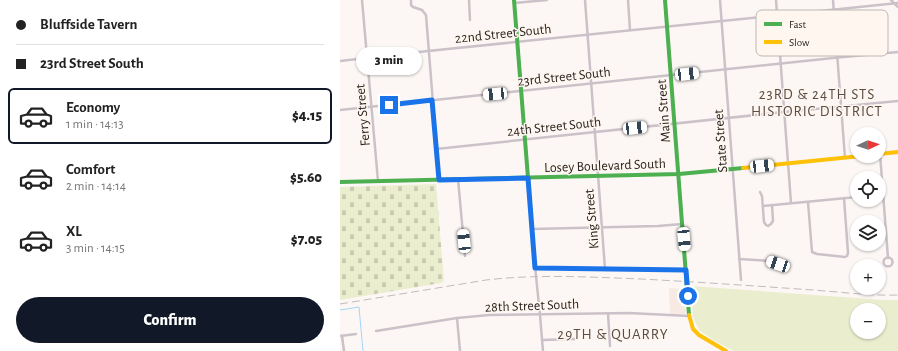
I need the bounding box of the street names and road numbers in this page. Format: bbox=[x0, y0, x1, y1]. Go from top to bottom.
street label: 22nd Street South bbox=[454, 22, 552, 46]
street label: 23rd Street South bbox=[517, 65, 611, 89]
street label: Main Street bbox=[655, 78, 673, 143]
street label: Ferry Street bbox=[353, 83, 373, 147]
street label: State Street bbox=[712, 108, 730, 173]
street label: 24th Street South bbox=[506, 115, 602, 139]
street label: Losey Boulevard South bbox=[544, 157, 666, 175]
street label: King Street bbox=[582, 188, 602, 250]
street label: 28th Street South bbox=[485, 297, 579, 315]

